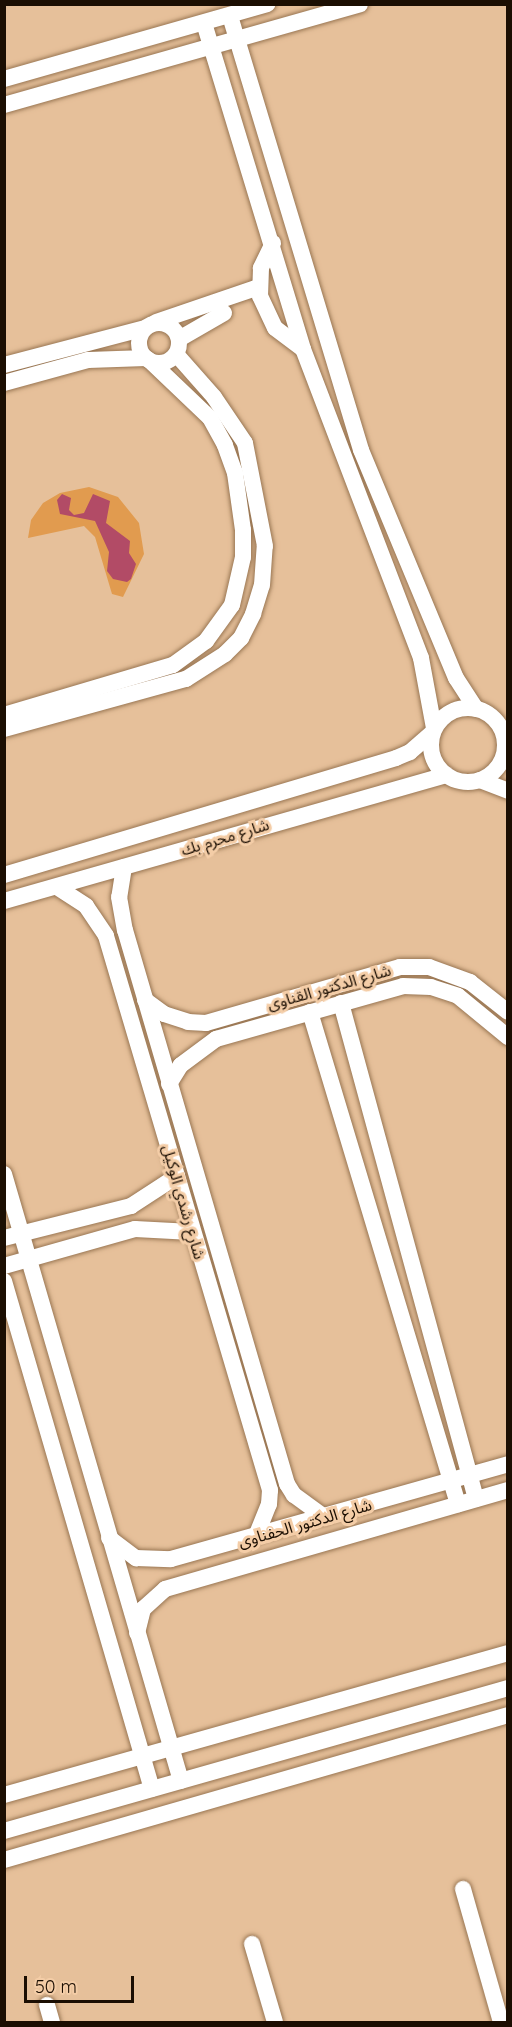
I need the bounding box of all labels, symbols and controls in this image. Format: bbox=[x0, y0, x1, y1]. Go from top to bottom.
street label: شارع محرم بك bbox=[179, 815, 271, 859]
street label: شارع الدكتور القناوى bbox=[265, 960, 393, 1014]
street label: شارع رشدي الوكيل bbox=[158, 1143, 210, 1261]
street label: شارع الدكتور الحفناوى bbox=[236, 1495, 374, 1551]
scale bar bbox=[27, 1964, 136, 2002]
text: 50 m bbox=[35, 1975, 77, 1998]

